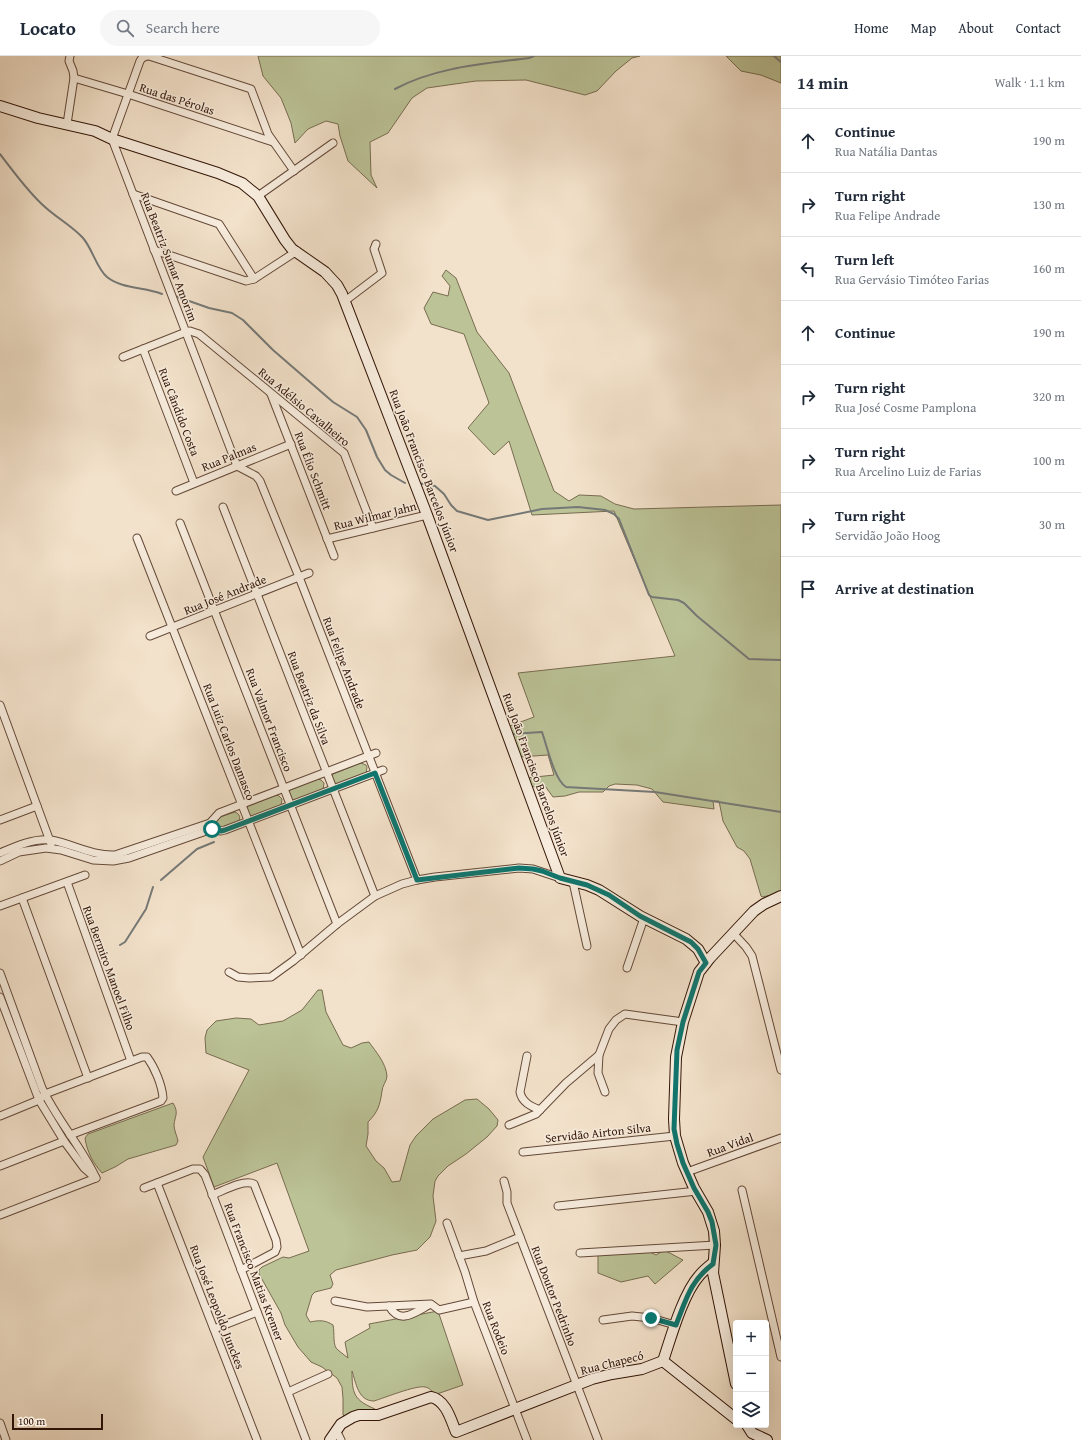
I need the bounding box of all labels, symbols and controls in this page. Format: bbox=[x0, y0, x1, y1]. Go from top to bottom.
search box bbox=[100, 10, 380, 46]
text: Locato bbox=[20, 14, 76, 42]
icon: search bbox=[114, 17, 136, 39]
text: Search here bbox=[146, 17, 220, 38]
text: Home bbox=[854, 18, 889, 38]
text: Map bbox=[911, 18, 936, 38]
text: About bbox=[958, 18, 994, 38]
text: Contact bbox=[1016, 18, 1061, 38]
text: 14 min bbox=[797, 70, 848, 95]
text: Walk · 1.1 km bbox=[994, 73, 1065, 92]
street label: Rua das Pérolas bbox=[137, 78, 217, 119]
text: Continue bbox=[835, 121, 896, 142]
icon: ahead bbox=[797, 130, 819, 152]
text: 190 m bbox=[1033, 131, 1065, 150]
text: Rua Natália Dantas bbox=[835, 142, 937, 161]
text: Turn right bbox=[835, 185, 906, 206]
street label: Rua Beatriz Sumar Amorim bbox=[137, 190, 202, 324]
icon: right bbox=[797, 194, 819, 216]
text: 130 m bbox=[1033, 195, 1065, 214]
text: Rua Felipe Andrade bbox=[835, 206, 940, 225]
text: Turn left bbox=[835, 249, 894, 270]
icon: left bbox=[797, 258, 819, 280]
text: 160 m bbox=[1033, 259, 1065, 278]
text: Rua Gervásio Timóteo Farias bbox=[835, 270, 989, 289]
icon: ahead bbox=[797, 322, 819, 344]
text: Continue bbox=[835, 322, 896, 343]
text: 190 m bbox=[1033, 323, 1065, 342]
street label: Rua Adélsio Cavalheiro bbox=[255, 363, 354, 450]
street label: Rua Cândido Costa bbox=[155, 365, 204, 459]
text: Turn right bbox=[835, 377, 906, 398]
icon: right bbox=[797, 386, 819, 408]
street label: Rua João Francisco Barcelos Júnior bbox=[385, 387, 463, 555]
text: 320 m bbox=[1033, 387, 1065, 406]
text: Rua José Cosme Pamplona bbox=[835, 398, 976, 417]
street label: Rua Élio Schmitt bbox=[291, 429, 336, 513]
street label: Rua Palmas bbox=[199, 438, 259, 475]
text: Turn right bbox=[835, 441, 906, 462]
icon: right bbox=[797, 450, 819, 472]
text: 100 m bbox=[1033, 451, 1065, 470]
text: Rua Arcelino Luiz de Farias bbox=[835, 462, 981, 481]
street label: Rua Wilmar Jahn bbox=[332, 497, 418, 534]
text: Turn right bbox=[835, 505, 906, 526]
icon: right bbox=[797, 514, 819, 536]
text: 30 m bbox=[1039, 515, 1065, 534]
text: Servidão João Hoog bbox=[835, 526, 940, 545]
street label: Rua José Andrade bbox=[181, 570, 269, 619]
icon: arrive bbox=[797, 578, 819, 600]
text: Arrive at destination bbox=[835, 578, 974, 599]
street label: Rua Felipe Andrade bbox=[319, 614, 370, 712]
street label: Rua Beatriz da Silva bbox=[284, 649, 335, 747]
street label: Rua Valmor Francisco bbox=[242, 666, 297, 774]
street label: Rua Luiz Carlos Damasco bbox=[199, 681, 260, 803]
street label: Rua João Francisco Barcelos Júnior bbox=[499, 691, 574, 859]
route start bbox=[203, 820, 221, 838]
street label: Rua Bermiro Manoel Filho bbox=[79, 903, 140, 1032]
street label: Servidão Airton Silva bbox=[544, 1118, 652, 1146]
street label: Rua Vidal bbox=[704, 1128, 756, 1161]
street label: Rua Francisco Matias Kremer bbox=[220, 1200, 289, 1343]
street label: Rua José Leopoldo Junckes bbox=[186, 1242, 249, 1372]
street label: Rua Doutor Pedrinho bbox=[528, 1243, 581, 1348]
street label: Rua Rodeio bbox=[478, 1299, 514, 1357]
route end bbox=[642, 1309, 660, 1327]
map controls bbox=[733, 1320, 769, 1428]
button: + bbox=[733, 1320, 769, 1356]
street label: Rua Chapecó bbox=[579, 1347, 645, 1379]
button: − bbox=[733, 1356, 769, 1392]
button: layers bbox=[733, 1392, 769, 1428]
scale bar bbox=[12, 1412, 103, 1431]
text: 100 m bbox=[18, 1413, 45, 1429]

